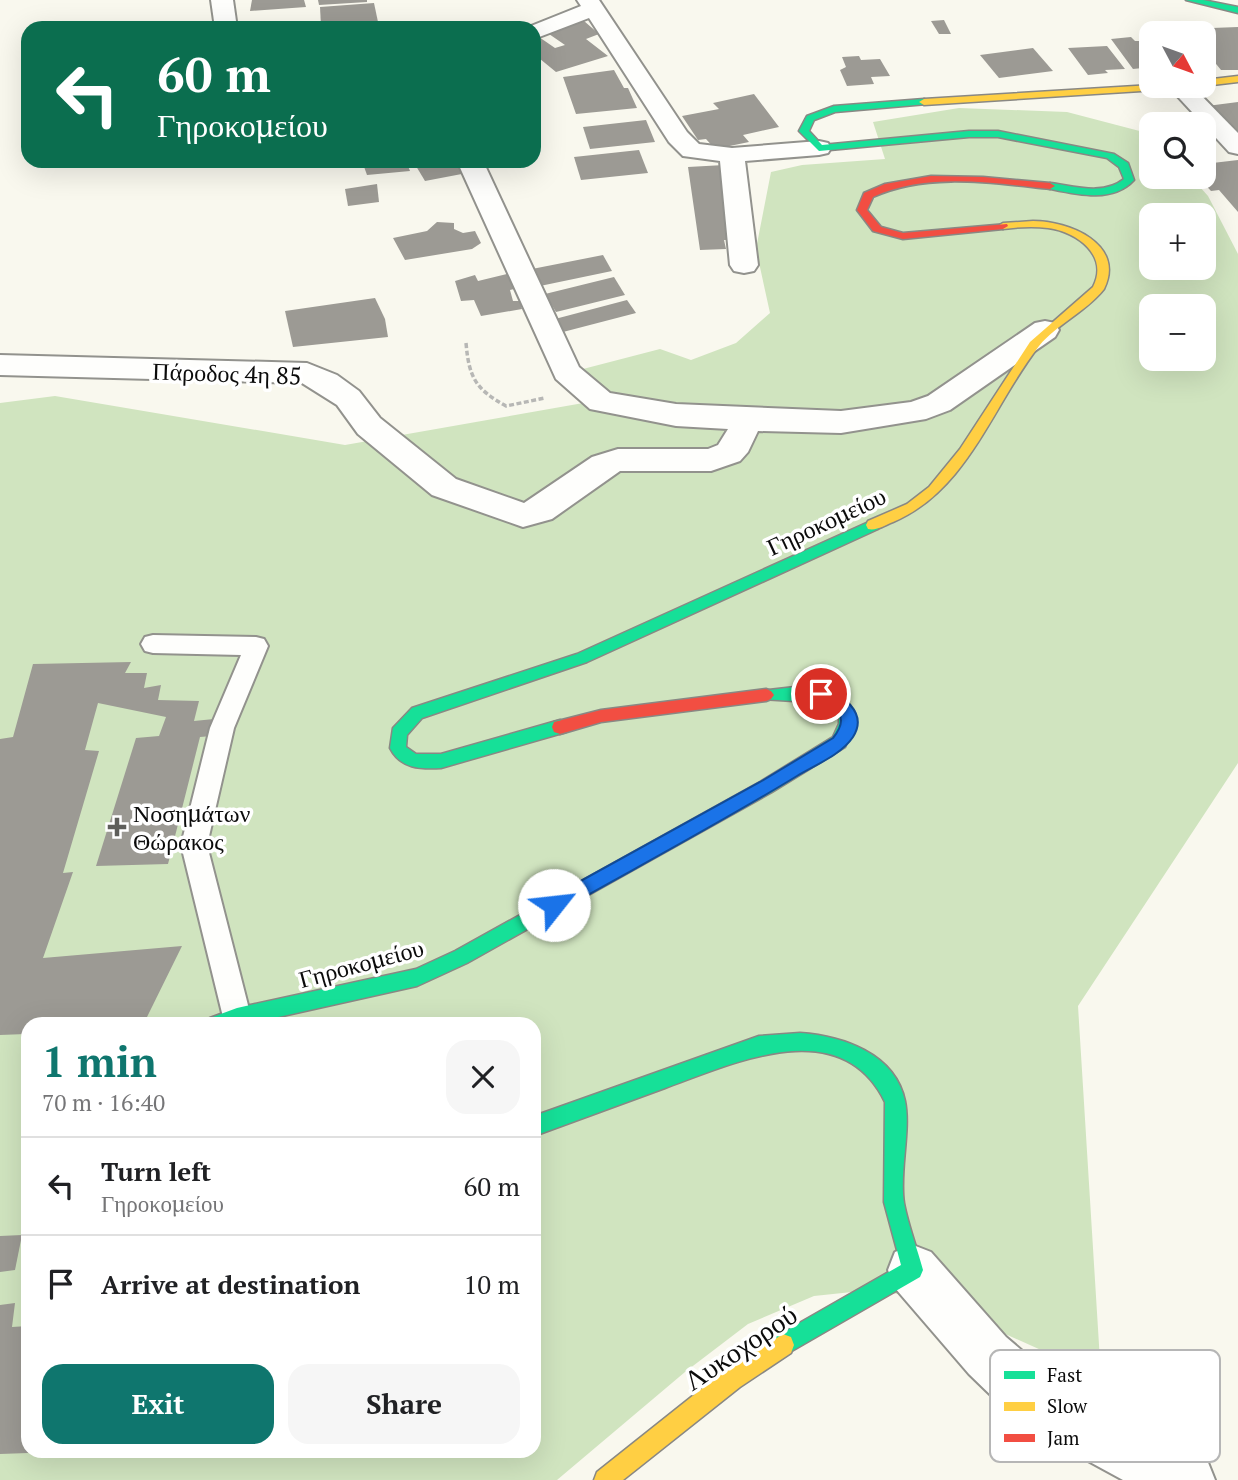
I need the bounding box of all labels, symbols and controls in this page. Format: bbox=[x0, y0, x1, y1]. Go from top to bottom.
north arrow bbox=[1139, 21, 1216, 98]
map controls bbox=[1139, 21, 1216, 371]
text: 60 m bbox=[157, 41, 271, 106]
icon: left bbox=[42, 49, 133, 140]
text: Γηροκομείου bbox=[157, 104, 328, 146]
button: search bbox=[1139, 112, 1216, 189]
button: + bbox=[1139, 203, 1216, 280]
button: − bbox=[1139, 294, 1216, 371]
street label: Πάροδος 4η 85 bbox=[152, 354, 302, 392]
street label: Γηροκομείου bbox=[761, 479, 891, 563]
pin bbox=[791, 664, 851, 724]
icon: arrive bbox=[802, 675, 840, 713]
place label: Νοσημάτων Θώρακος bbox=[133, 797, 251, 857]
marker: Νοσημάτων Θώρακος bbox=[107, 817, 127, 837]
position arrow bbox=[517, 868, 591, 942]
street label: Γηροκομείου bbox=[295, 931, 427, 995]
text: 1 min bbox=[42, 1033, 157, 1089]
button: close bbox=[446, 1040, 520, 1114]
text: 70 m · 16:40 bbox=[42, 1087, 165, 1118]
text: Turn left bbox=[101, 1154, 211, 1188]
icon: left bbox=[42, 1167, 80, 1205]
text: 60 m bbox=[464, 1169, 520, 1203]
text: Γηροκομείου bbox=[101, 1188, 224, 1219]
icon: arrive bbox=[42, 1265, 80, 1303]
text: Arrive at destination bbox=[101, 1267, 360, 1301]
text: 10 m bbox=[464, 1267, 520, 1301]
street label: Λυκοχορού bbox=[676, 1296, 804, 1398]
legend bbox=[990, 1350, 1220, 1462]
text: Fast bbox=[1047, 1362, 1082, 1387]
button: Exit bbox=[42, 1364, 274, 1444]
button: Share bbox=[288, 1364, 520, 1444]
text: Slow bbox=[1047, 1393, 1088, 1418]
text: Jam bbox=[1047, 1425, 1080, 1450]

